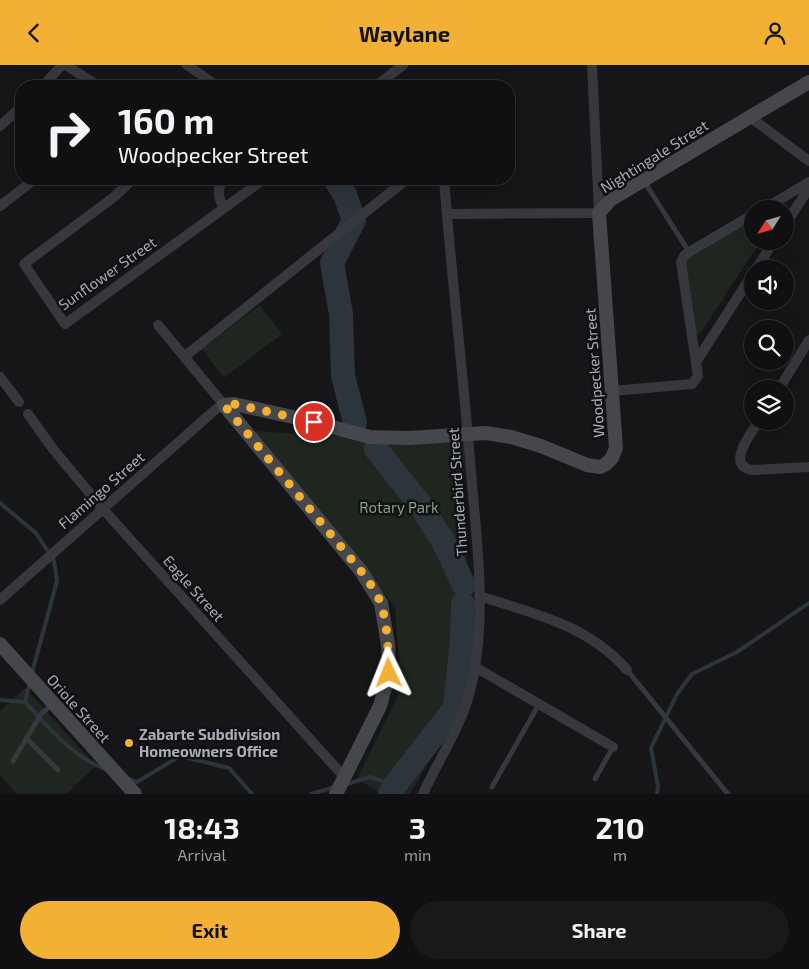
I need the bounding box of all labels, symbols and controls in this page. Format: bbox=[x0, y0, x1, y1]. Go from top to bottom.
icon: back bbox=[20, 19, 48, 47]
icon: person bbox=[761, 19, 789, 47]
text: Waylane bbox=[359, 20, 450, 46]
text: 160 m bbox=[118, 99, 214, 141]
icon: right bbox=[35, 100, 100, 165]
street label: Nightingale Street bbox=[597, 115, 711, 196]
text: Woodpecker Street bbox=[118, 141, 308, 167]
north arrow bbox=[744, 200, 794, 250]
map controls bbox=[744, 200, 794, 430]
street label: Sunflower Street bbox=[55, 232, 160, 313]
button: sound bbox=[744, 260, 794, 310]
street label: Woodpecker Street bbox=[580, 307, 608, 438]
button: search bbox=[744, 320, 794, 370]
button: layers bbox=[744, 380, 794, 430]
pin bbox=[293, 401, 335, 443]
icon: arrive bbox=[300, 408, 328, 436]
street label: Thunderbird Street bbox=[443, 427, 470, 557]
street label: Flamingo Street bbox=[54, 448, 148, 532]
park label: Rotary Park bbox=[359, 498, 439, 516]
street label: Eagle Street bbox=[160, 551, 228, 625]
position arrow bbox=[362, 646, 414, 698]
street label: Oriole Street bbox=[44, 670, 115, 746]
place label: Zabarte Subdivision Homeowners Office bbox=[139, 725, 280, 760]
marker: Zabarte Subdivision Homeowners Office bbox=[123, 737, 135, 749]
text: 18:43 bbox=[164, 809, 240, 845]
text: 3 bbox=[409, 809, 426, 845]
text: 210 bbox=[595, 809, 645, 845]
text: Arrival bbox=[178, 845, 226, 864]
text: min bbox=[404, 845, 431, 864]
text: m bbox=[613, 845, 627, 864]
button: Exit bbox=[20, 901, 400, 959]
button: Share bbox=[410, 901, 789, 959]

